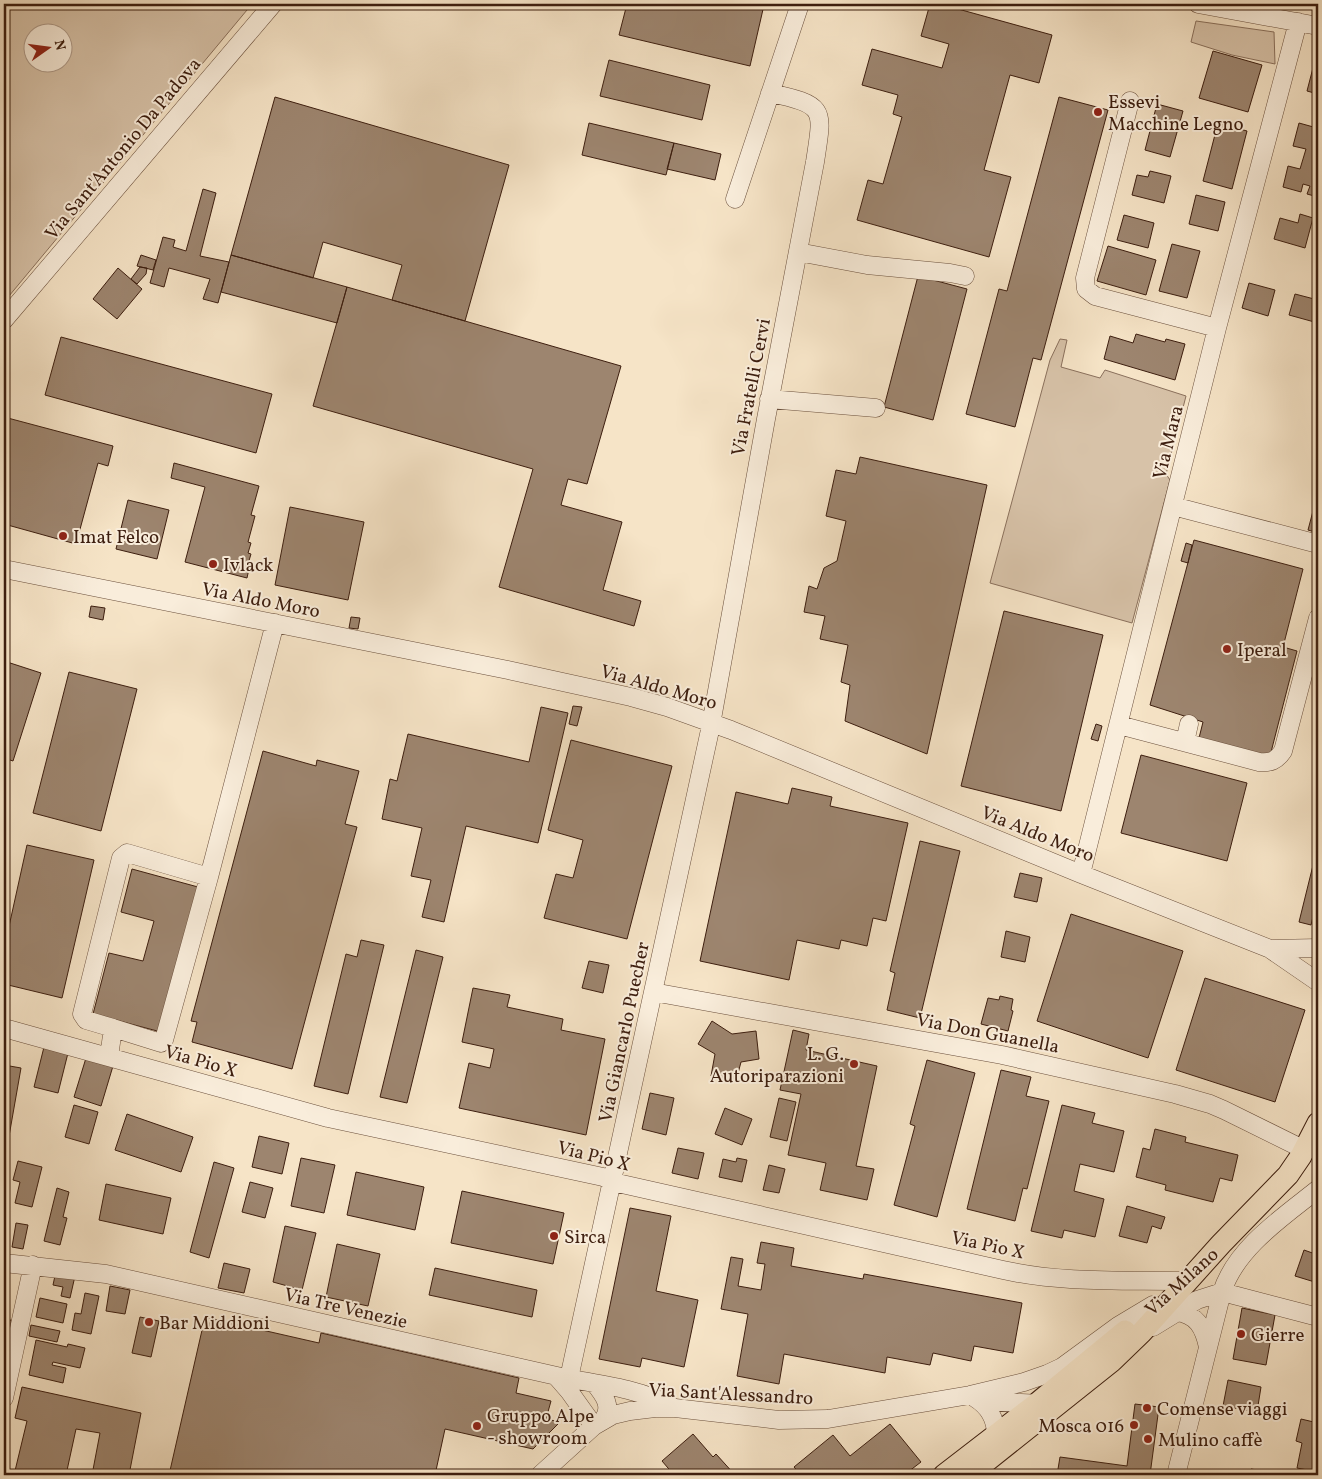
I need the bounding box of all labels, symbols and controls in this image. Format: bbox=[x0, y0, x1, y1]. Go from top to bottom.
north arrow bbox=[22, 22, 72, 72]
text: N bbox=[49, 38, 70, 52]
street label: Via Sant'Antonio Da Padova bbox=[39, 52, 208, 246]
place label: Essevi Macchine Legno bbox=[1108, 90, 1244, 138]
marker: Essevi Macchine Legno bbox=[1092, 106, 1104, 118]
street label: Via Fratelli Cervi bbox=[726, 316, 778, 458]
street label: Via Mara bbox=[1147, 403, 1191, 482]
place label: Imat Felco bbox=[73, 525, 159, 551]
marker: Imat Felco bbox=[57, 530, 69, 542]
place label: Ivlack bbox=[223, 553, 273, 579]
marker: Ivlack bbox=[207, 558, 219, 570]
street label: Via Aldo Moro bbox=[199, 577, 322, 625]
place label: Iperal bbox=[1237, 638, 1287, 664]
marker: Iperal bbox=[1221, 643, 1233, 655]
street label: Via Aldo Moro bbox=[597, 659, 720, 717]
street label: Via Aldo Moro bbox=[977, 800, 1098, 869]
street label: Via Giancarlo Puecher bbox=[593, 940, 657, 1125]
street label: Via Don Guanella bbox=[914, 1007, 1061, 1061]
street label: Via Pio X bbox=[161, 1039, 240, 1085]
place label: L. G. Autoriparazioni bbox=[710, 1042, 844, 1090]
marker: L. G. Autoriparazioni bbox=[848, 1058, 860, 1070]
street label: Via Pio X bbox=[554, 1135, 633, 1179]
place label: Sirca bbox=[564, 1225, 606, 1251]
street label: Via Pio X bbox=[948, 1226, 1027, 1266]
marker: Sirca bbox=[548, 1230, 560, 1242]
street label: Via Milano bbox=[1140, 1242, 1225, 1323]
street label: Via Tre Venezie bbox=[281, 1282, 410, 1336]
place label: Bar Middioni bbox=[159, 1311, 270, 1337]
marker: Bar Middioni bbox=[143, 1316, 155, 1328]
place label: Gierre bbox=[1251, 1323, 1305, 1349]
marker: Gierre bbox=[1235, 1328, 1247, 1340]
street label: Via Sant'Alessandro bbox=[648, 1378, 814, 1412]
place label: Comense viaggi bbox=[1157, 1397, 1288, 1423]
marker: Comense viaggi bbox=[1141, 1402, 1153, 1414]
place label: Gruppo Alpe - showroom bbox=[487, 1404, 594, 1452]
place label: Mosca 016 bbox=[1038, 1414, 1124, 1440]
marker: Mosca 016 bbox=[1128, 1419, 1140, 1431]
marker: Gruppo Alpe - showroom bbox=[471, 1420, 483, 1432]
place label: Mulino caffè bbox=[1158, 1428, 1263, 1454]
marker: Mulino caffè bbox=[1142, 1433, 1154, 1445]

